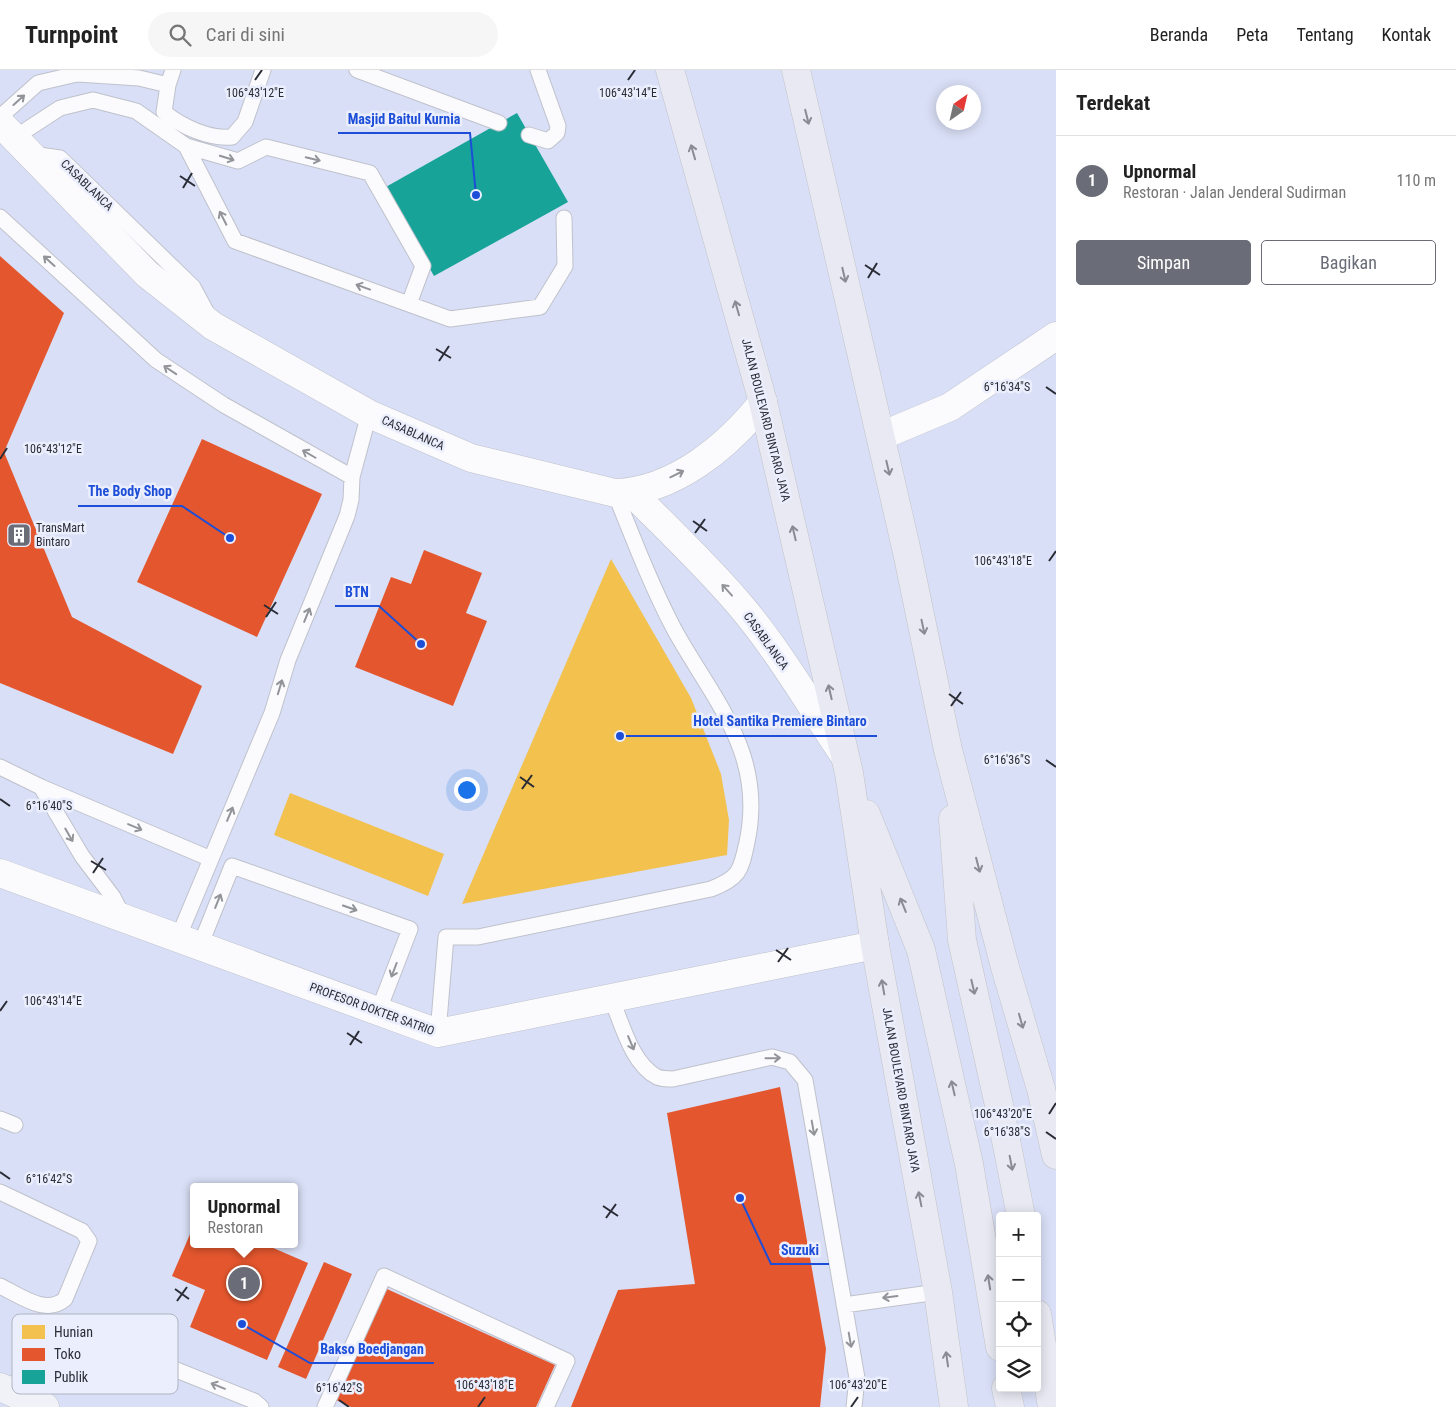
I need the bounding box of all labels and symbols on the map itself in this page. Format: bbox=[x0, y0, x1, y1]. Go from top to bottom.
north arrow bbox=[936, 85, 981, 130]
text: 106°43'12"E bbox=[226, 86, 284, 100]
text: 106°43'14"E bbox=[599, 86, 657, 100]
one-way arrow bbox=[12, 94, 25, 105]
callout: Masjid Baitul Kurnia bbox=[338, 104, 470, 133]
one-way arrow bbox=[803, 109, 813, 125]
text: Masjid Baitul Kurnia bbox=[348, 111, 461, 127]
one-way arrow bbox=[687, 144, 697, 160]
one-way arrow bbox=[218, 153, 234, 163]
one-way arrow bbox=[305, 155, 321, 164]
street label: CASABLANCA bbox=[58, 157, 116, 213]
one-way arrow bbox=[218, 211, 227, 226]
one-way arrow bbox=[43, 256, 56, 267]
one-way arrow bbox=[840, 267, 850, 283]
one-way arrow bbox=[356, 282, 371, 291]
one-way arrow bbox=[731, 300, 741, 316]
street label: JALAN BOULEVARD BINTARO JAYA bbox=[739, 337, 793, 503]
one-way arrow bbox=[164, 364, 178, 374]
text: 6°16'34"S bbox=[984, 380, 1030, 394]
street label: CASABLANCA bbox=[379, 413, 447, 453]
text: 106°43'12"E bbox=[24, 442, 82, 456]
one-way arrow bbox=[302, 449, 317, 458]
one-way arrow bbox=[884, 460, 893, 476]
one-way arrow bbox=[669, 469, 684, 479]
callout: The Body Shop bbox=[78, 477, 182, 506]
text: The Body Shop bbox=[88, 483, 172, 499]
place label: TransMart Bintaro bbox=[36, 521, 85, 549]
building icon: TransMart Bintaro bbox=[6, 522, 32, 548]
one-way arrow bbox=[789, 526, 798, 542]
text: 106°43'18"E bbox=[974, 554, 1032, 568]
callout: BTN bbox=[335, 577, 379, 606]
text: BTN bbox=[345, 584, 369, 600]
one-way arrow bbox=[721, 584, 733, 597]
one-way arrow bbox=[302, 608, 312, 623]
street label: CASABLANCA bbox=[741, 610, 791, 672]
one-way arrow bbox=[919, 618, 928, 634]
one-way arrow bbox=[276, 679, 286, 695]
one-way arrow bbox=[825, 684, 834, 700]
callout: Hotel Santika Premiere Bintaro bbox=[683, 707, 877, 736]
text: Hotel Santika Premiere Bintaro bbox=[693, 713, 867, 729]
text: 6°16'36"S bbox=[984, 753, 1030, 767]
your location bbox=[454, 777, 480, 803]
text: 6°16'40"S bbox=[26, 799, 72, 813]
one-way arrow bbox=[225, 807, 235, 822]
one-way arrow bbox=[127, 822, 142, 832]
one-way arrow bbox=[65, 827, 75, 841]
one-way arrow bbox=[974, 856, 983, 872]
one-way arrow bbox=[214, 894, 223, 909]
one-way arrow bbox=[897, 898, 907, 913]
one-way arrow bbox=[342, 904, 357, 913]
one-way arrow bbox=[389, 963, 398, 978]
one-way arrow bbox=[877, 979, 887, 995]
one-way arrow bbox=[969, 979, 978, 995]
street label: PROFESOR DOKTER SATRIO bbox=[308, 980, 436, 1038]
text: 106°43'14"E bbox=[24, 994, 82, 1008]
street label: JALAN BOULEVARD BINTARO JAYA bbox=[880, 1006, 922, 1174]
one-way arrow bbox=[1016, 1013, 1026, 1029]
one-way arrow bbox=[626, 1035, 636, 1050]
one-way arrow bbox=[765, 1054, 781, 1063]
one-way arrow bbox=[948, 1080, 957, 1096]
text: 106°43'20"E bbox=[974, 1107, 1032, 1121]
one-way arrow bbox=[808, 1120, 818, 1136]
text: 6°16'38"S bbox=[984, 1125, 1030, 1139]
one-way arrow bbox=[1007, 1155, 1016, 1171]
text: 6°16'42"S bbox=[26, 1172, 72, 1186]
one-way arrow bbox=[915, 1191, 924, 1207]
callout: Suzuki bbox=[771, 1235, 829, 1264]
text: Suzuki bbox=[781, 1242, 819, 1258]
pin: 1 bbox=[228, 1264, 260, 1302]
one-way arrow bbox=[984, 1274, 994, 1290]
one-way arrow bbox=[883, 1292, 899, 1302]
legend bbox=[12, 1314, 178, 1394]
text: Hunian bbox=[54, 1324, 93, 1340]
one-way arrow bbox=[845, 1331, 855, 1347]
callout: Bakso Boedjangan bbox=[310, 1334, 434, 1363]
text: Bakso Boedjangan bbox=[320, 1341, 424, 1357]
text: Toko bbox=[54, 1346, 81, 1362]
one-way arrow bbox=[942, 1351, 952, 1367]
text: Publik bbox=[54, 1369, 89, 1385]
text: 106°43'18"E bbox=[456, 1378, 514, 1392]
text: 106°43'20"E bbox=[829, 1378, 887, 1392]
one-way arrow bbox=[211, 1381, 226, 1390]
text: 6°16'42"S bbox=[316, 1381, 362, 1395]

